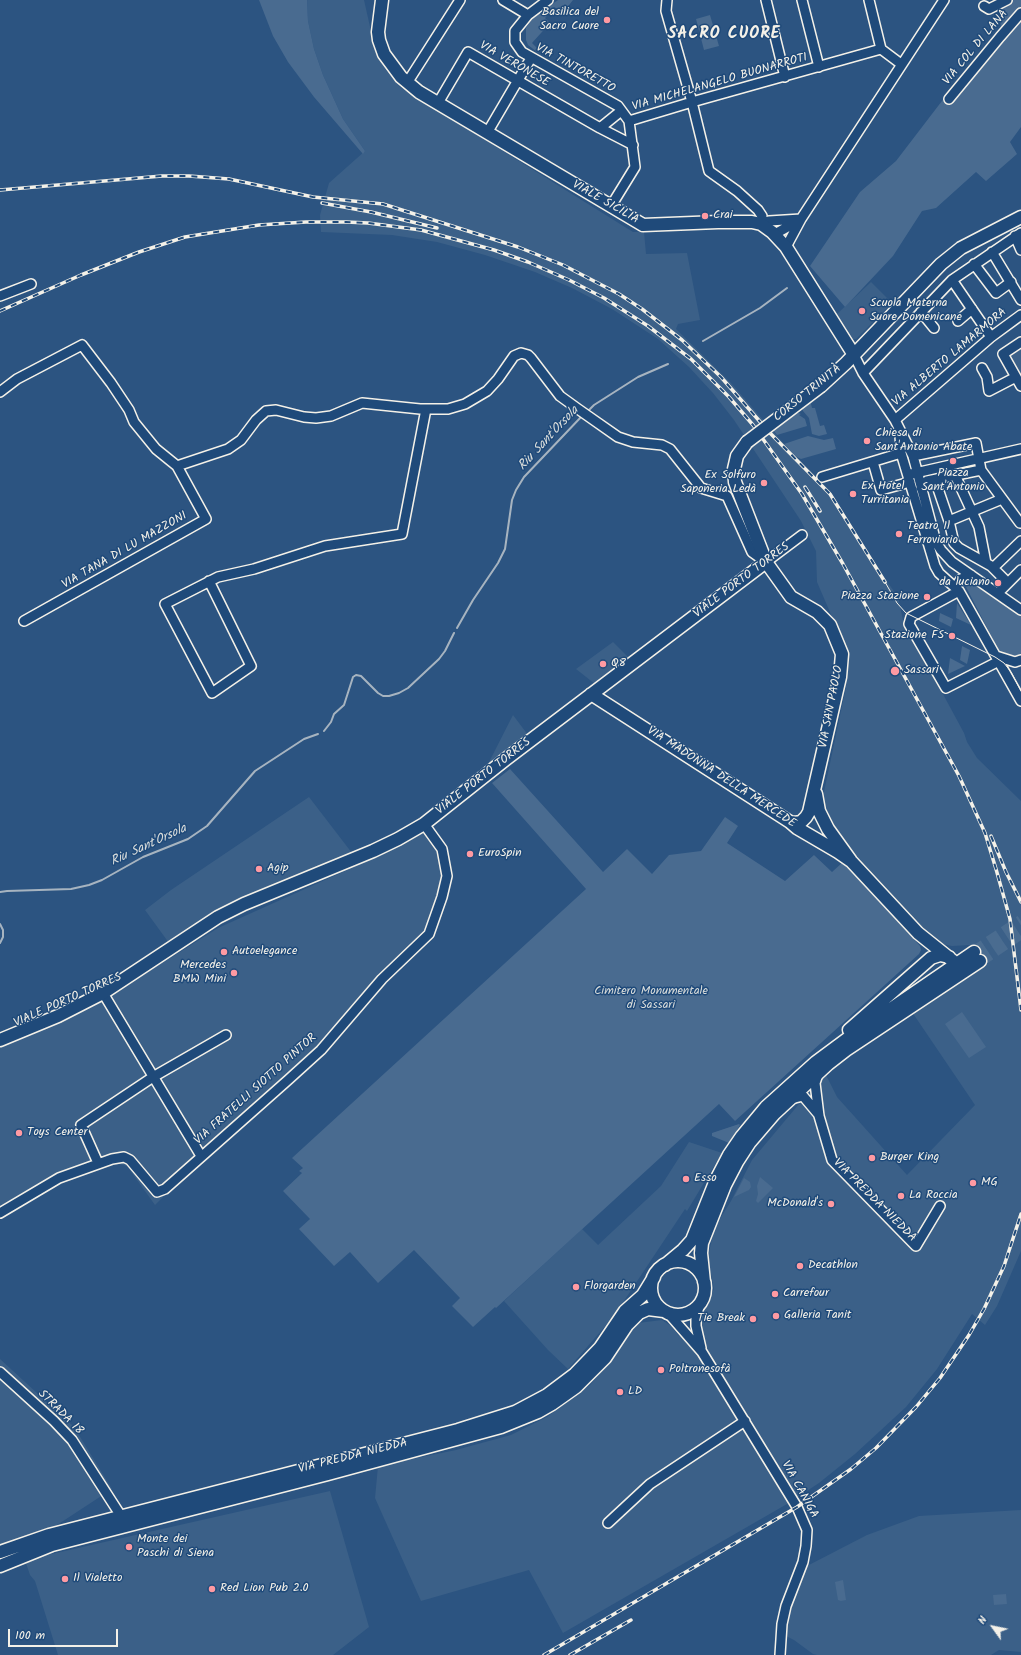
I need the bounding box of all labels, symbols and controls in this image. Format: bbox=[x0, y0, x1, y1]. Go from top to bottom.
place label: Basilica del Sacro Cuore bbox=[540, 6, 599, 34]
street label: VIA COL DI LANA bbox=[940, 7, 1012, 89]
marker: Basilica del Sacro Cuore bbox=[602, 15, 612, 25]
district label: SACRO CUORE bbox=[667, 25, 781, 45]
street label: VIA VERONESE bbox=[476, 39, 552, 91]
street label: VIA TINTORETTO bbox=[533, 41, 617, 97]
street label: VIA MICHELANGELO BUONARROTI bbox=[631, 51, 809, 115]
street label: VIALE SICILIA bbox=[569, 178, 641, 228]
place label: Crai bbox=[713, 209, 733, 223]
marker: Crai bbox=[700, 211, 710, 221]
place label: Scuola Materna Suore Domenicane bbox=[870, 297, 962, 325]
marker: Scuola Materna Suore Domenicane bbox=[857, 306, 867, 316]
street label: VIA ALBERTO LAMARMORA bbox=[890, 306, 1010, 410]
street label: CORSO TRINITÀ bbox=[771, 362, 845, 426]
water label: Riu Sant'Orsola bbox=[515, 404, 583, 474]
place label: Chiesa di Sant'Antonio Abate bbox=[875, 427, 972, 455]
marker: Chiesa di Sant'Antonio Abate bbox=[862, 436, 872, 446]
marker: Piazza Sant'Antonio bbox=[948, 456, 958, 466]
place label: Piazza Sant'Antonio bbox=[921, 467, 985, 495]
place label: Ex Solfuro Saponeria Ledà bbox=[680, 469, 756, 497]
marker: Ex Solfuro Saponeria Ledà bbox=[759, 478, 769, 488]
place label: Ex Hotel Turritania bbox=[861, 480, 909, 508]
marker: Ex Hotel Turritania bbox=[848, 489, 858, 499]
street label: VIA TANA DI LU MAZZONI bbox=[60, 509, 190, 593]
place label: Teatro Il Ferroviario bbox=[907, 520, 958, 548]
marker: Teatro Il Ferroviario bbox=[894, 529, 904, 539]
street label: VIALE PORTO TORRES bbox=[691, 540, 793, 622]
place label: da luciano bbox=[939, 576, 990, 590]
marker: da luciano bbox=[993, 578, 1003, 588]
place label: Piazza Stazione bbox=[841, 590, 919, 604]
marker: Piazza Stazione bbox=[922, 592, 932, 602]
place label: Stazione FS bbox=[885, 629, 944, 643]
marker: Stazione FS bbox=[947, 631, 957, 641]
place label: Q8 bbox=[611, 657, 626, 671]
marker: Q8 bbox=[598, 659, 608, 669]
street label: VIA SAN PAOLO bbox=[817, 664, 847, 750]
place label: Sassari bbox=[904, 664, 939, 678]
marker: Sassari bbox=[889, 665, 901, 677]
street label: VIA MADONNA DELLA MERCEDE bbox=[644, 724, 798, 832]
street label: VIALE PORTO TORRES bbox=[434, 735, 534, 819]
water label: Riu Sant'Orsola bbox=[109, 822, 189, 870]
place label: EuroSpin bbox=[478, 847, 522, 861]
marker: EuroSpin bbox=[465, 849, 475, 859]
place label: Agip bbox=[267, 862, 289, 876]
marker: Agip bbox=[254, 864, 264, 874]
place label: Autoelegance bbox=[232, 945, 297, 959]
marker: Autoelegance bbox=[219, 947, 229, 957]
place label: Mercedes BMW Mini bbox=[173, 959, 226, 987]
marker: Mercedes BMW Mini bbox=[229, 968, 239, 978]
street label: VIALE PORTO TORRES bbox=[12, 971, 124, 1031]
park label: Cimitero Monumentale di Sassari bbox=[594, 985, 708, 1013]
street label: VIA FRATELLI SIOTTO PINTOR bbox=[192, 1031, 320, 1149]
place label: Toys Center bbox=[27, 1126, 87, 1140]
marker: Toys Center bbox=[14, 1128, 24, 1138]
place label: Burger King bbox=[880, 1151, 939, 1165]
marker: Burger King bbox=[867, 1153, 877, 1163]
street label: VIA PREDDA NIEDDA bbox=[829, 1156, 919, 1246]
place label: Esso bbox=[694, 1172, 717, 1186]
marker: Esso bbox=[681, 1174, 691, 1184]
place label: MG bbox=[981, 1176, 998, 1190]
marker: MG bbox=[968, 1178, 978, 1188]
place label: La Roccia bbox=[909, 1189, 958, 1203]
marker: La Roccia bbox=[896, 1191, 906, 1201]
place label: McDonald's bbox=[767, 1197, 823, 1211]
marker: McDonald's bbox=[826, 1199, 836, 1209]
place label: Decathlon bbox=[808, 1259, 858, 1273]
marker: Decathlon bbox=[795, 1261, 805, 1271]
place label: Florgarden bbox=[584, 1280, 636, 1294]
marker: Florgarden bbox=[571, 1282, 581, 1292]
place label: Carrefour bbox=[783, 1287, 829, 1301]
marker: Carrefour bbox=[770, 1289, 780, 1299]
place label: Galleria Tanit bbox=[784, 1309, 851, 1323]
marker: Galleria Tanit bbox=[771, 1311, 781, 1321]
place label: Tie Break bbox=[697, 1312, 745, 1326]
marker: Tie Break bbox=[748, 1314, 758, 1324]
place label: Poltronesofà bbox=[669, 1363, 730, 1377]
marker: Poltronesofà bbox=[656, 1365, 666, 1375]
place label: LD bbox=[628, 1385, 642, 1399]
street label: STRADA 18 bbox=[34, 1387, 86, 1439]
marker: LD bbox=[615, 1387, 625, 1397]
street label: VIA PREDDA NIEDDA bbox=[297, 1436, 409, 1478]
street label: VIA CANIGA bbox=[777, 1459, 821, 1521]
place label: Monte dei Paschi di Siena bbox=[137, 1533, 214, 1561]
marker: Monte dei Paschi di Siena bbox=[124, 1542, 134, 1552]
place label: Il Vialetto bbox=[73, 1572, 122, 1586]
marker: Il Vialetto bbox=[60, 1574, 70, 1584]
place label: Red Lion Pub 2.0 bbox=[220, 1582, 308, 1596]
marker: Red Lion Pub 2.0 bbox=[207, 1584, 217, 1594]
north arrow bbox=[973, 1607, 1013, 1647]
text: N bbox=[973, 1613, 992, 1628]
scale bar bbox=[10, 1621, 120, 1647]
text: 100 m bbox=[15, 1626, 45, 1645]

